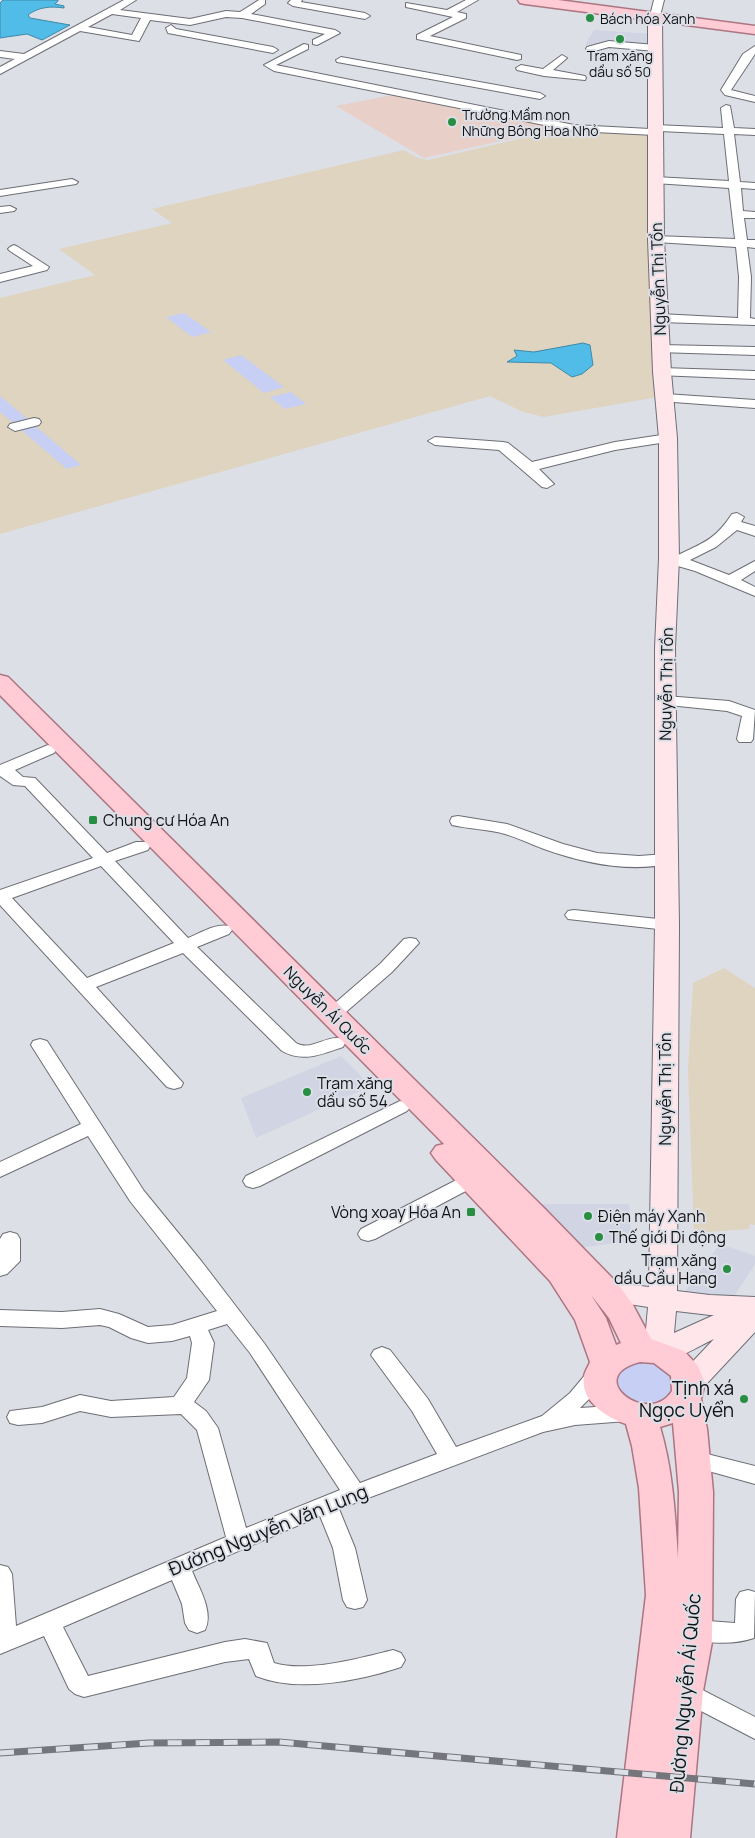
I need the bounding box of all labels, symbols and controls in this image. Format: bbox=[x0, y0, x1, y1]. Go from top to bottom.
place label: Bách hóa Xanh bbox=[600, 9, 695, 28]
marker: Bách hóa Xanh bbox=[584, 12, 596, 24]
marker: Trạm xăng dầu số 50 bbox=[614, 33, 626, 45]
place label: Trạm xăng dầu số 50 bbox=[587, 46, 653, 81]
place label: Trường Mầm non Những Bông Hoa Nhỏ bbox=[462, 105, 599, 140]
marker: Trường Mầm non Những Bông Hoa Nhỏ bbox=[446, 116, 458, 128]
street label: Nguyễn Thị Tồn bbox=[645, 222, 671, 336]
street label: Nguyễn Thị Tồn bbox=[654, 627, 678, 741]
place label: Chung cư Hóa An bbox=[103, 809, 229, 831]
marker: Chung cư Hóa An bbox=[87, 814, 99, 826]
street label: Nguyễn Ái Quốc bbox=[279, 961, 377, 1059]
street label: Nguyễn Thị Tồn bbox=[654, 1032, 676, 1146]
place label: Trạm xăng dầu số 54 bbox=[317, 1072, 393, 1112]
marker: Trạm xăng dầu số 54 bbox=[301, 1086, 313, 1098]
place label: Vòng xoay Hóa An bbox=[331, 1201, 461, 1223]
place label: Điện máy Xanh bbox=[598, 1205, 705, 1227]
marker: Vòng xoay Hóa An bbox=[465, 1206, 477, 1218]
marker: Điện máy Xanh bbox=[582, 1210, 594, 1222]
place label: Thế giới Di động bbox=[609, 1226, 726, 1248]
marker: Thế giới Di động bbox=[593, 1231, 605, 1243]
place label: Trạm xăng dầu Cầu Hang bbox=[614, 1249, 717, 1289]
marker: Trạm xăng dầu Cầu Hang bbox=[721, 1263, 733, 1275]
place label: Tịnh xá Ngọc Uyển bbox=[639, 1375, 734, 1423]
marker: Tịnh xá Ngọc Uyển bbox=[738, 1393, 750, 1405]
street label: Đường Nguyễn Văn Lung bbox=[165, 1478, 371, 1582]
street label: Đường Nguyễn Ái Quốc bbox=[663, 1592, 707, 1794]

